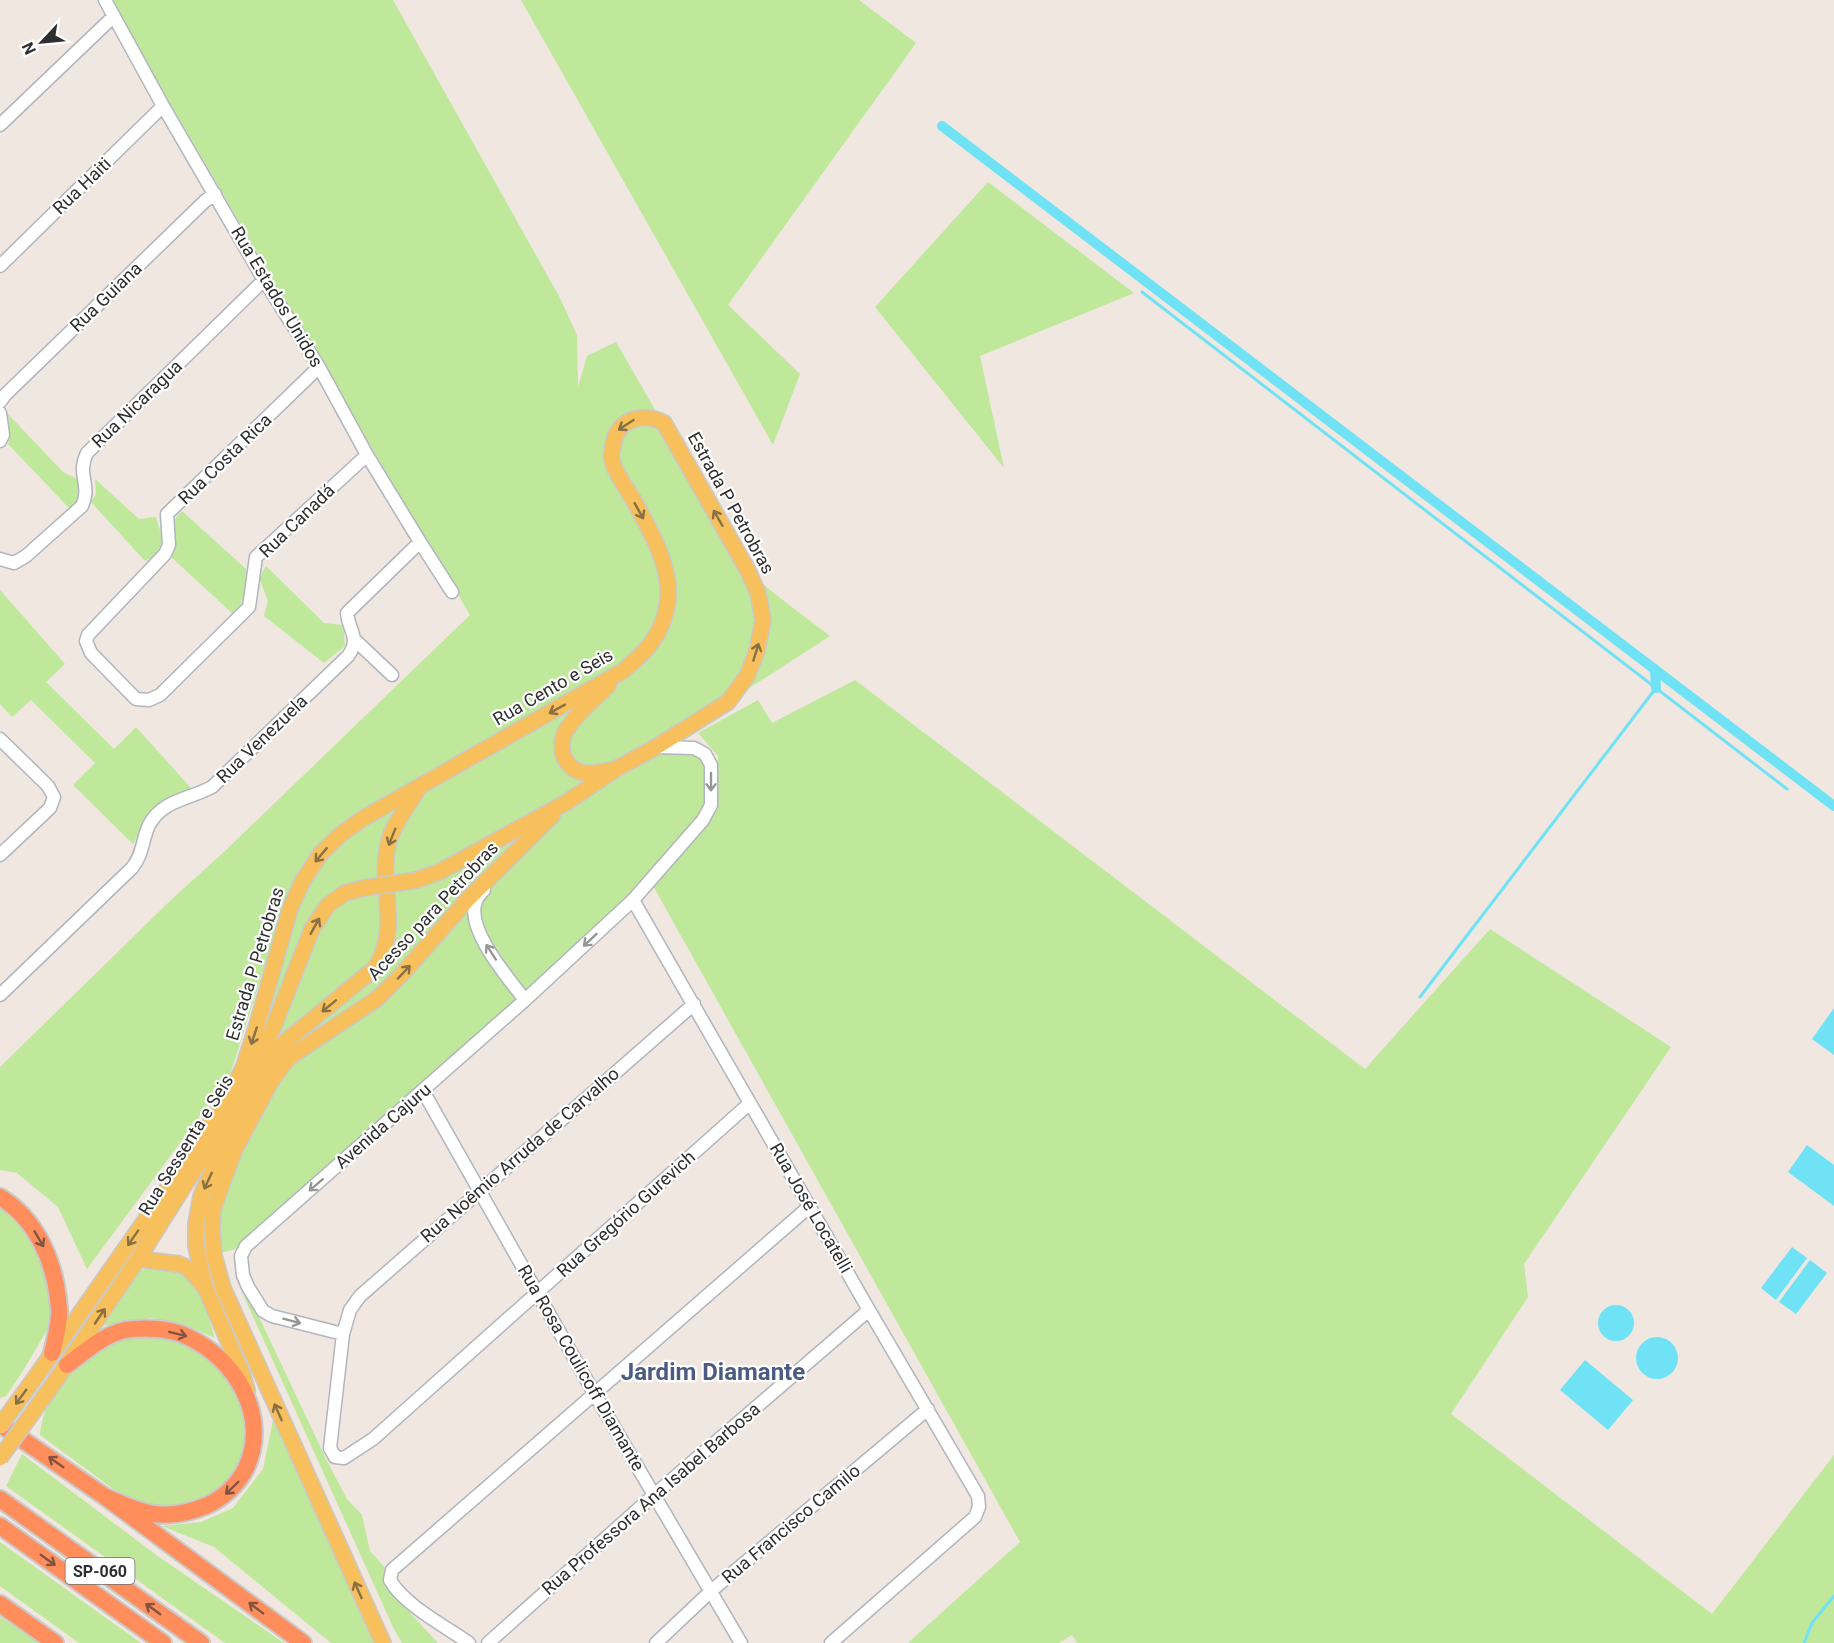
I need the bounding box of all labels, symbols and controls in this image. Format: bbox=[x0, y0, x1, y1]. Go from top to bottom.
north arrow bbox=[12, 12, 72, 72]
text: N bbox=[18, 39, 40, 58]
street label: Rua Haiti bbox=[48, 153, 115, 218]
street label: Rua Estados Unidos bbox=[227, 223, 328, 371]
street label: Rua Guiana bbox=[65, 257, 146, 336]
street label: Rua Nicaragua bbox=[87, 355, 186, 452]
street label: Rua Costa Rica bbox=[174, 409, 276, 508]
one-way arrow bbox=[618, 418, 635, 431]
street label: Estrada P Petrobras bbox=[684, 428, 779, 577]
street label: Rua Canadá bbox=[255, 480, 339, 562]
one-way arrow bbox=[633, 502, 645, 519]
one-way arrow bbox=[712, 510, 724, 527]
one-way arrow bbox=[751, 643, 762, 662]
street label: Rua Cento e Seis bbox=[489, 644, 616, 729]
street label: Rua Venezuela bbox=[212, 690, 311, 787]
one-way arrow bbox=[549, 703, 566, 715]
one-way arrow bbox=[705, 771, 717, 791]
one-way arrow bbox=[386, 827, 397, 846]
street label: Acesso para Petrobras bbox=[363, 837, 502, 984]
one-way arrow bbox=[314, 847, 328, 862]
street label: Estrada P Petrobras bbox=[221, 885, 288, 1043]
one-way arrow bbox=[310, 918, 321, 936]
one-way arrow bbox=[583, 933, 598, 947]
one-way arrow bbox=[485, 944, 498, 961]
one-way arrow bbox=[397, 965, 411, 980]
one-way arrow bbox=[322, 999, 337, 1013]
one-way arrow bbox=[248, 1026, 259, 1045]
street label: Rua Noêmio Arruda de Carvalho bbox=[416, 1063, 623, 1247]
street label: Rua Sessenta e Seis bbox=[134, 1071, 237, 1219]
street label: Avenida Cajuru bbox=[331, 1078, 435, 1173]
street label: Rua José Locatelli bbox=[766, 1139, 857, 1276]
street label: Rua Gregório Gurevich bbox=[552, 1146, 699, 1281]
one-way arrow bbox=[202, 1171, 213, 1189]
one-way arrow bbox=[309, 1178, 324, 1192]
one-way arrow bbox=[34, 1230, 45, 1248]
one-way arrow bbox=[127, 1230, 139, 1246]
street label: Rua Rosa Coulicoff Diamante bbox=[514, 1261, 649, 1475]
one-way arrow bbox=[93, 1308, 106, 1325]
one-way arrow bbox=[282, 1315, 301, 1327]
one-way arrow bbox=[168, 1328, 187, 1340]
district label: Jardim Diamante bbox=[621, 1358, 805, 1386]
one-way arrow bbox=[15, 1389, 27, 1405]
street label: Rua Professora Ana Isabel Barbosa bbox=[537, 1398, 764, 1599]
one-way arrow bbox=[272, 1404, 284, 1422]
one-way arrow bbox=[47, 1456, 64, 1469]
street label: Rua Francisco Camilo bbox=[717, 1460, 864, 1588]
one-way arrow bbox=[224, 1480, 239, 1495]
one-way arrow bbox=[39, 1554, 55, 1566]
road number: SP-060 bbox=[66, 1558, 134, 1584]
one-way arrow bbox=[352, 1582, 363, 1600]
one-way arrow bbox=[248, 1602, 264, 1614]
one-way arrow bbox=[146, 1603, 162, 1615]

